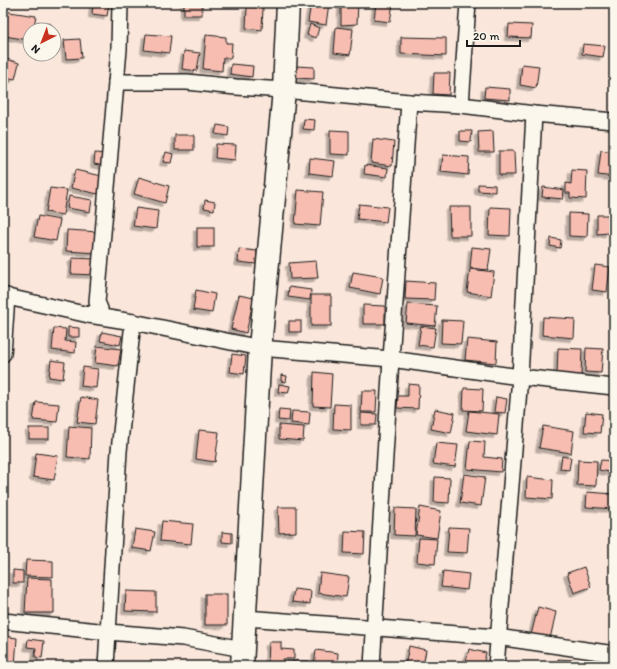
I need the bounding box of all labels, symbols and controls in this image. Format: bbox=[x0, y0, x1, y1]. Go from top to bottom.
north arrow bbox=[22, 22, 62, 62]
scale bar bbox=[467, 22, 520, 48]
text: 20 m bbox=[473, 29, 500, 43]
text: N bbox=[29, 42, 43, 56]

